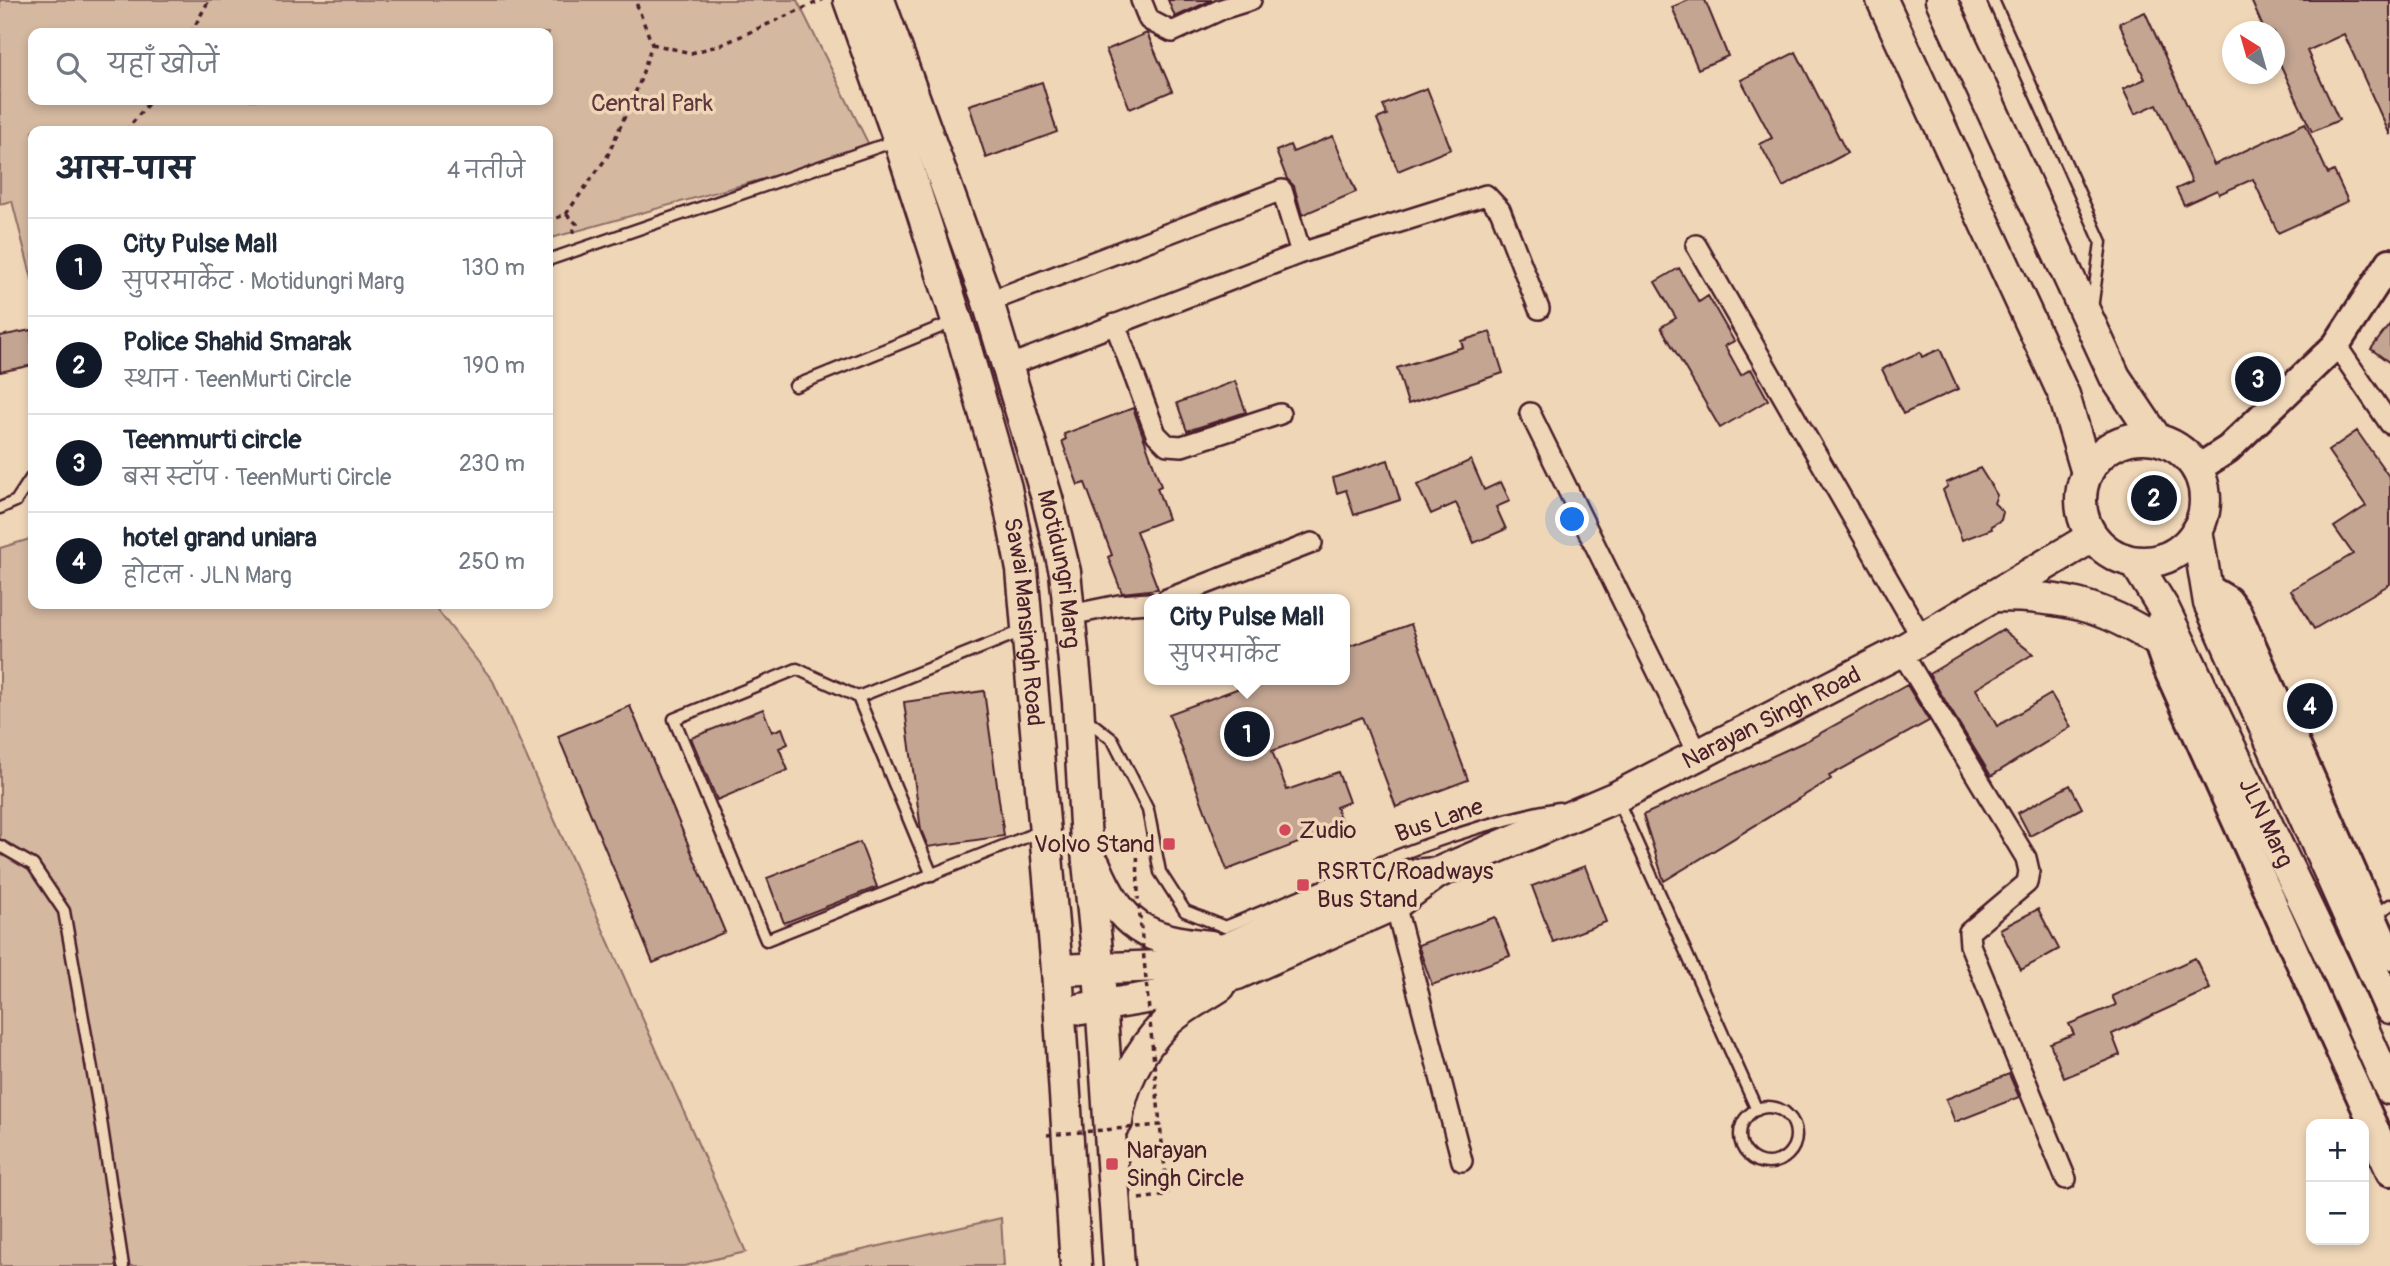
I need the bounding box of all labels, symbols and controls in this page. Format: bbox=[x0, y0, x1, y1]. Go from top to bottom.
north arrow bbox=[2222, 21, 2285, 84]
search box bbox=[28, 28, 553, 105]
icon: search bbox=[52, 48, 90, 86]
text: यहाँ खोजें bbox=[108, 49, 219, 81]
park label: Central Park bbox=[591, 89, 713, 118]
text: आस-पास bbox=[56, 151, 194, 188]
text: 4 नतीजे bbox=[447, 156, 525, 185]
text: City Pulse Mall bbox=[123, 228, 278, 260]
text: 1 bbox=[75, 253, 84, 282]
text: 130 m bbox=[462, 253, 525, 282]
text: सुपरमार्केट · Motidungri Marg bbox=[123, 267, 405, 296]
text: Police Shahid Smarak bbox=[123, 326, 351, 358]
text: 2 bbox=[73, 351, 85, 380]
text: 190 m bbox=[463, 351, 525, 380]
pin: 3 bbox=[2235, 353, 2281, 405]
text: स्थान · TeenMurti Circle bbox=[123, 365, 351, 394]
text: Teenmurti circle bbox=[123, 424, 301, 456]
text: 3 bbox=[73, 449, 85, 478]
text: 230 m bbox=[459, 449, 525, 478]
text: बस स्टॉप · TeenMurti Circle bbox=[123, 463, 391, 492]
pin: 2 bbox=[2131, 472, 2177, 524]
street label: Motidungri Marg bbox=[1030, 487, 1087, 650]
your location bbox=[1555, 502, 1589, 536]
street label: Sawai Mansingh Road bbox=[997, 515, 1050, 727]
text: hotel grand uniara bbox=[123, 522, 317, 554]
text: 4 bbox=[72, 547, 86, 576]
text: 250 m bbox=[459, 547, 525, 576]
text: होटल · JLN Marg bbox=[123, 561, 292, 590]
popup bbox=[1144, 594, 1350, 685]
text: City Pulse Mall bbox=[1170, 601, 1324, 633]
text: सुपरमार्केट bbox=[1170, 640, 1280, 669]
street label: Narayan Singh Road bbox=[1677, 660, 1866, 776]
pin: 4 bbox=[2287, 680, 2333, 732]
pin: 1 bbox=[1224, 708, 1270, 760]
street label: JLN Marg bbox=[2232, 773, 2300, 872]
street label: Bus Lane bbox=[1391, 792, 1487, 849]
place label: Zudio bbox=[1299, 816, 1356, 845]
marker: Zudio bbox=[1277, 822, 1293, 838]
place label: Volvo Stand bbox=[1034, 830, 1155, 859]
marker: Volvo Stand bbox=[1161, 836, 1177, 852]
place label: RSRTC/Roadways Bus Stand bbox=[1317, 857, 1494, 914]
marker: RSRTC/Roadways Bus Stand bbox=[1295, 877, 1311, 893]
map controls bbox=[2306, 1119, 2369, 1245]
button: + bbox=[2306, 1119, 2369, 1182]
place label: Narayan Singh Circle bbox=[1126, 1136, 1244, 1193]
marker: Narayan Singh Circle bbox=[1104, 1156, 1120, 1172]
button: − bbox=[2306, 1182, 2369, 1245]

